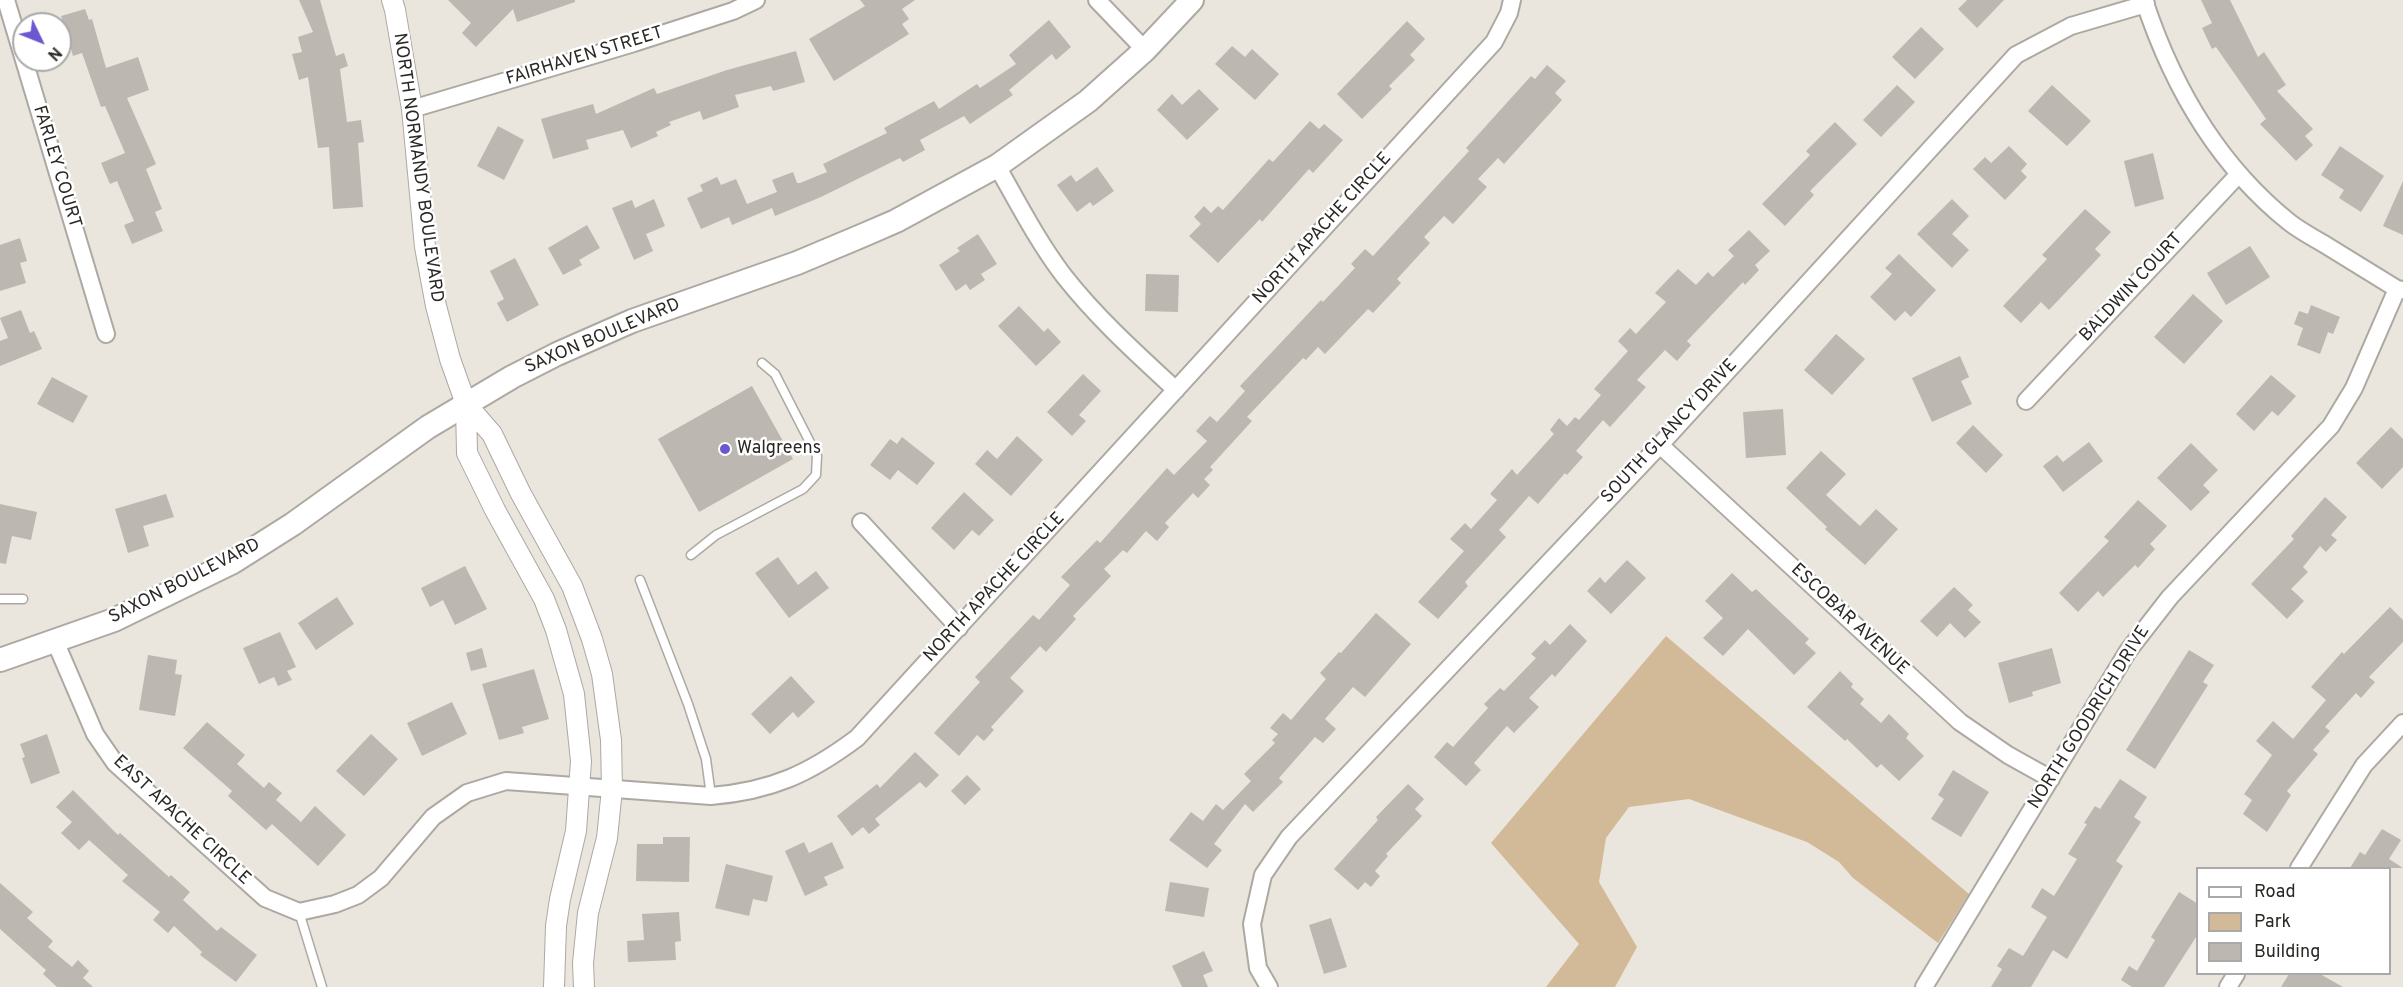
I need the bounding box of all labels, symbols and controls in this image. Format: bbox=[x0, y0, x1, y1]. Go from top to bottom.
north arrow bbox=[12, 12, 72, 72]
street label: FAIRHAVEN STREET bbox=[504, 23, 666, 91]
street label: NORTH NORMANDY BOULEVARD bbox=[387, 32, 447, 304]
text: N bbox=[42, 42, 65, 64]
street label: FARLEY COURT bbox=[27, 103, 85, 231]
street label: NORTH APACHE CIRCLE bbox=[1249, 149, 1397, 309]
street label: BALDWIN COURT bbox=[2076, 229, 2188, 347]
street label: SAXON BOULEVARD bbox=[522, 295, 684, 379]
street label: SOUTH GLANCY DRIVE bbox=[1597, 355, 1743, 509]
place label: Walgreens bbox=[737, 438, 821, 460]
marker: Walgreens bbox=[718, 442, 732, 456]
street label: NORTH APACHE CIRCLE bbox=[920, 509, 1070, 667]
street label: SAXON BOULEVARD bbox=[106, 535, 264, 629]
street label: ESCOBAR AVENUE bbox=[1785, 560, 1913, 680]
street label: NORTH GOODRICH DRIVE bbox=[2025, 622, 2155, 814]
street label: EAST APACHE CIRCLE bbox=[108, 752, 254, 890]
legend bbox=[2196, 867, 2391, 975]
text: Road bbox=[2254, 881, 2296, 904]
text: Park bbox=[2254, 911, 2291, 934]
text: Building bbox=[2254, 941, 2320, 964]

